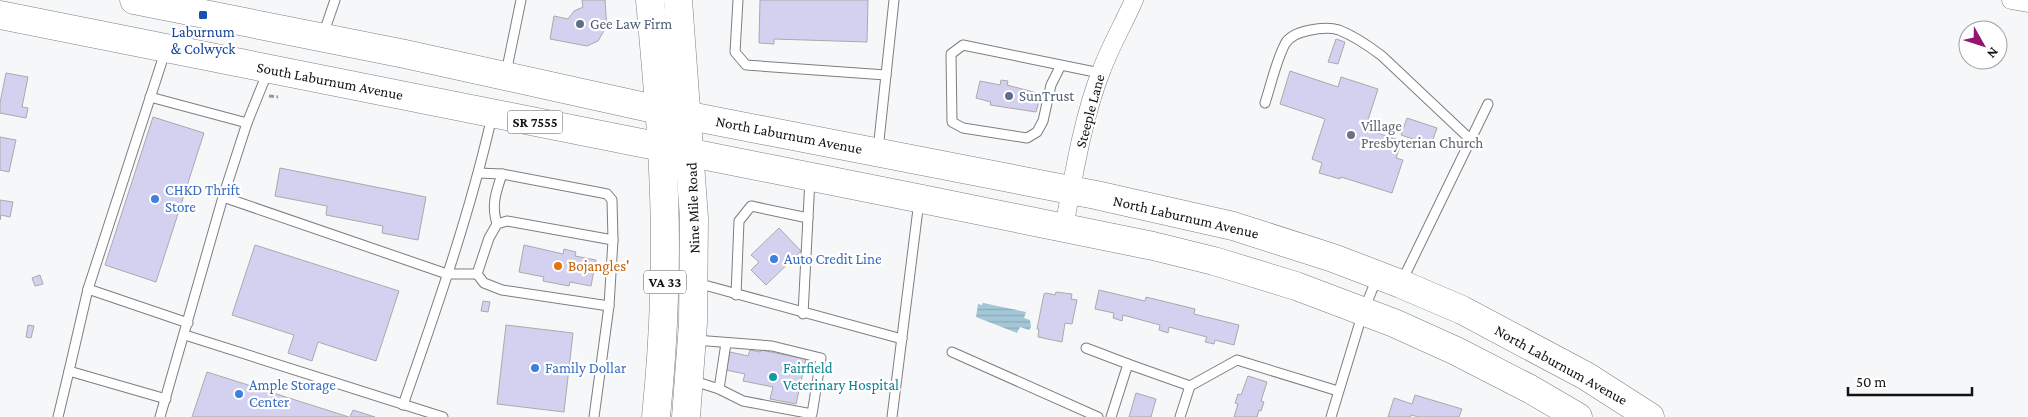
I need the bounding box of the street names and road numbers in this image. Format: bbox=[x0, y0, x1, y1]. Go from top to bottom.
street label: South Laburnum Avenue bbox=[255, 59, 405, 103]
street label: Steeple Lane bbox=[1073, 72, 1109, 150]
road number: SR 7555 bbox=[508, 110, 562, 134]
street label: North Laburnum Avenue bbox=[714, 113, 864, 157]
street label: Nine Mile Road bbox=[683, 162, 703, 254]
street label: North Laburnum Avenue bbox=[1112, 192, 1261, 242]
road number: VA 33 bbox=[644, 270, 686, 294]
street label: North Laburnum Avenue bbox=[1492, 322, 1630, 408]

